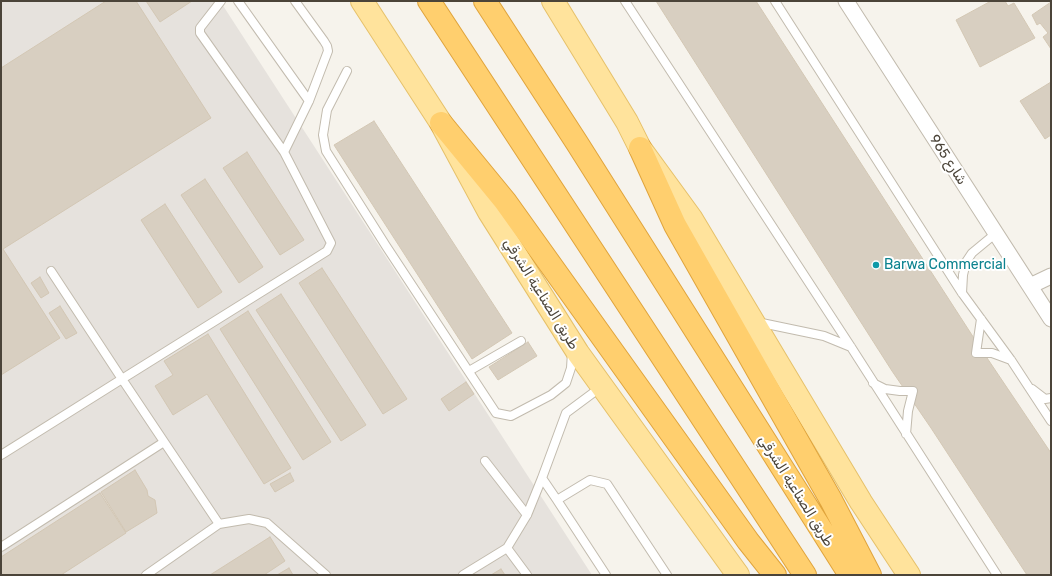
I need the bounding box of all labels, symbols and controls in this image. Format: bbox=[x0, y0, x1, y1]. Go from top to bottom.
street label: شارع 965 bbox=[926, 132, 970, 188]
street label: طريق الصناعية الشرقي bbox=[500, 235, 582, 353]
place label: Barwa Commercial bbox=[884, 257, 1006, 273]
marker: Barwa Commercial bbox=[871, 260, 881, 270]
street label: طريق الصناعية الشرقي bbox=[755, 432, 837, 550]

